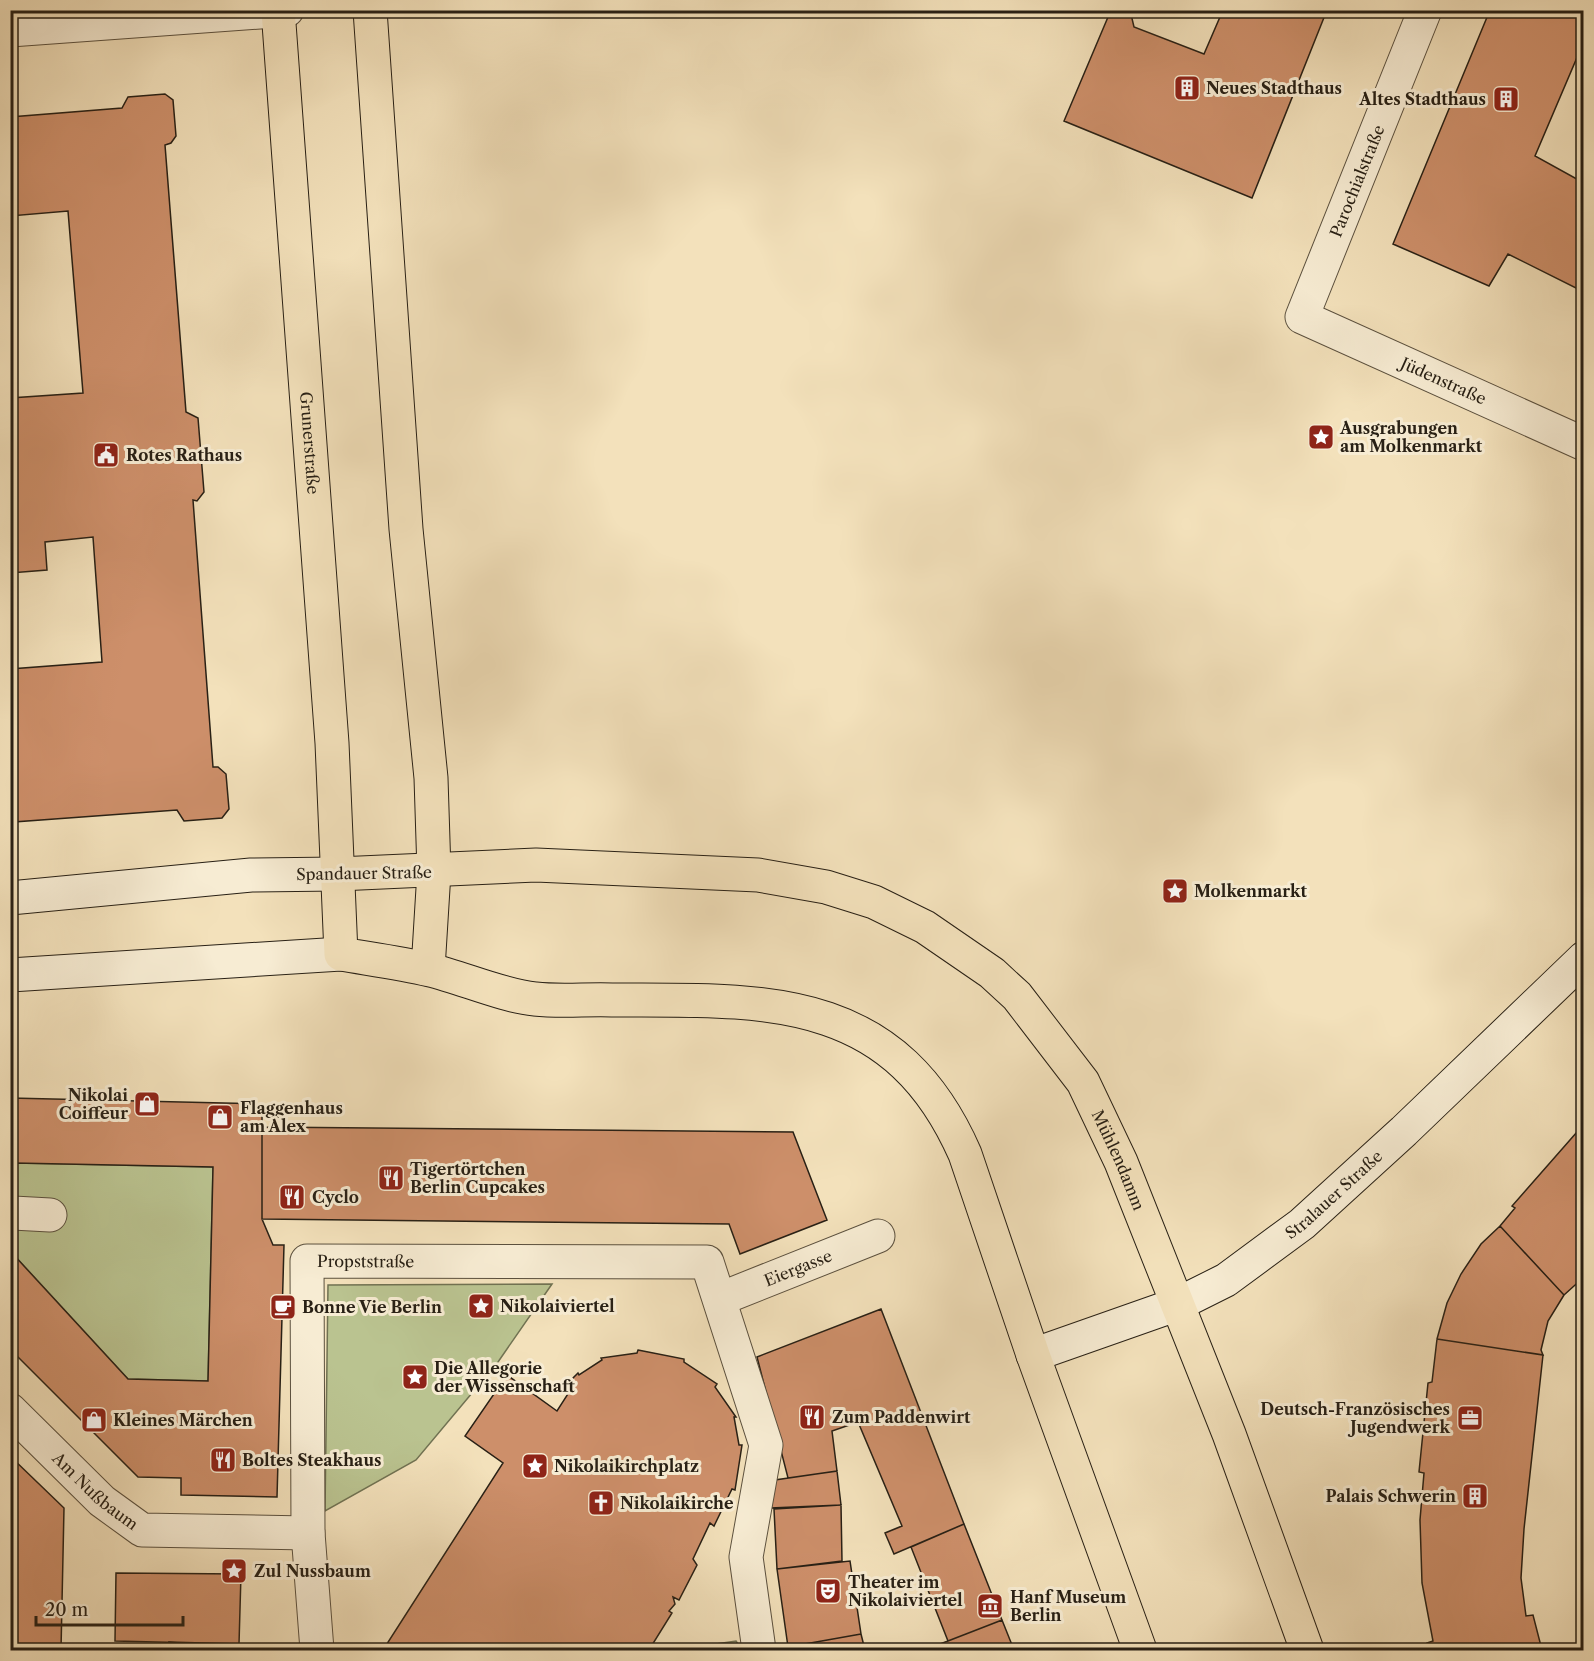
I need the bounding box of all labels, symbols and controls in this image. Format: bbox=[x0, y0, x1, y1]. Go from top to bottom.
building icon: Neues Stadthaus bbox=[1172, 73, 1202, 103]
place label: Neues Stadthaus bbox=[1206, 78, 1342, 98]
building icon: Altes Stadthaus bbox=[1491, 84, 1521, 114]
place label: Altes Stadthaus bbox=[1358, 89, 1486, 109]
street label: Parochialstraße bbox=[1325, 122, 1389, 240]
street label: Jüdenstraße bbox=[1395, 352, 1489, 409]
street label: Grunerstraße bbox=[296, 391, 324, 495]
place label: Ausgrabungen am Molkenmarkt bbox=[1339, 418, 1483, 456]
place icon: Ausgrabungen am Molkenmarkt bbox=[1306, 422, 1336, 452]
public building icon: Rotes Rathaus bbox=[91, 440, 121, 470]
place label: Rotes Rathaus bbox=[126, 445, 242, 465]
street label: Spandauer Straße bbox=[296, 862, 432, 884]
place icon: Molkenmarkt bbox=[1160, 876, 1190, 906]
place label: Molkenmarkt bbox=[1194, 881, 1307, 901]
place label: Nikolai Coiffeur bbox=[59, 1085, 128, 1123]
shop icon: Nikolai Coiffeur bbox=[132, 1089, 162, 1119]
place label: Flaggenhaus am Alex bbox=[240, 1098, 343, 1136]
shop icon: Flaggenhaus am Alex bbox=[205, 1102, 235, 1132]
street label: Mühlendamm bbox=[1088, 1107, 1149, 1213]
street label: Stralauer Straße bbox=[1281, 1146, 1386, 1243]
place label: Tigertörtchen Berlin Cupcakes bbox=[410, 1159, 545, 1197]
restaurant icon: Tigertörtchen Berlin Cupcakes bbox=[376, 1163, 406, 1193]
restaurant icon: Cyclo bbox=[277, 1182, 307, 1212]
place label: Cyclo bbox=[312, 1187, 359, 1207]
street label: Eiergasse bbox=[761, 1245, 835, 1290]
street label: Propststraße bbox=[317, 1251, 414, 1271]
place icon: Nikolaiviertel bbox=[466, 1291, 496, 1321]
cafe icon: Bonne Vie Berlin bbox=[268, 1292, 298, 1322]
place label: Nikolaiviertel bbox=[500, 1296, 615, 1316]
place label: Bonne Vie Berlin bbox=[302, 1297, 442, 1317]
place label: Die Allegorie der Wissenschaft bbox=[434, 1358, 575, 1396]
place icon: Die Allegorie der Wissenschaft bbox=[400, 1362, 430, 1392]
place label: Deutsch-Französisches Jugendwerk bbox=[1260, 1399, 1450, 1437]
restaurant icon: Zum Paddenwirt bbox=[797, 1402, 827, 1432]
office icon: Deutsch-Französisches Jugendwerk bbox=[1455, 1403, 1485, 1433]
shop icon: Kleines Märchen bbox=[79, 1405, 109, 1435]
place label: Zum Paddenwirt bbox=[832, 1407, 971, 1427]
place label: Kleines Märchen bbox=[113, 1410, 253, 1430]
restaurant icon: Boltes Steakhaus bbox=[208, 1445, 238, 1475]
street label: Am Nußbaum bbox=[48, 1447, 142, 1534]
place label: Boltes Steakhaus bbox=[242, 1450, 381, 1470]
place icon: Nikolaikirchplatz bbox=[520, 1451, 550, 1481]
place label: Nikolaikirchplatz bbox=[554, 1456, 699, 1476]
building icon: Palais Schwerin bbox=[1460, 1481, 1490, 1511]
place label: Palais Schwerin bbox=[1326, 1486, 1456, 1506]
church icon: Nikolaikirche bbox=[586, 1488, 616, 1518]
place label: Nikolaikirche bbox=[620, 1493, 734, 1513]
place icon: Zul Nussbaum bbox=[219, 1556, 249, 1586]
place label: Zul Nussbaum bbox=[254, 1561, 371, 1581]
place label: Theater im Nikolaiviertel bbox=[848, 1572, 963, 1610]
theatre icon: Theater im Nikolaiviertel bbox=[813, 1576, 843, 1606]
place label: Hanf Museum Berlin bbox=[1010, 1587, 1126, 1625]
scale bar bbox=[36, 1589, 183, 1627]
museum icon: Hanf Museum Berlin bbox=[975, 1591, 1005, 1621]
text: 20 m bbox=[45, 1599, 89, 1621]

